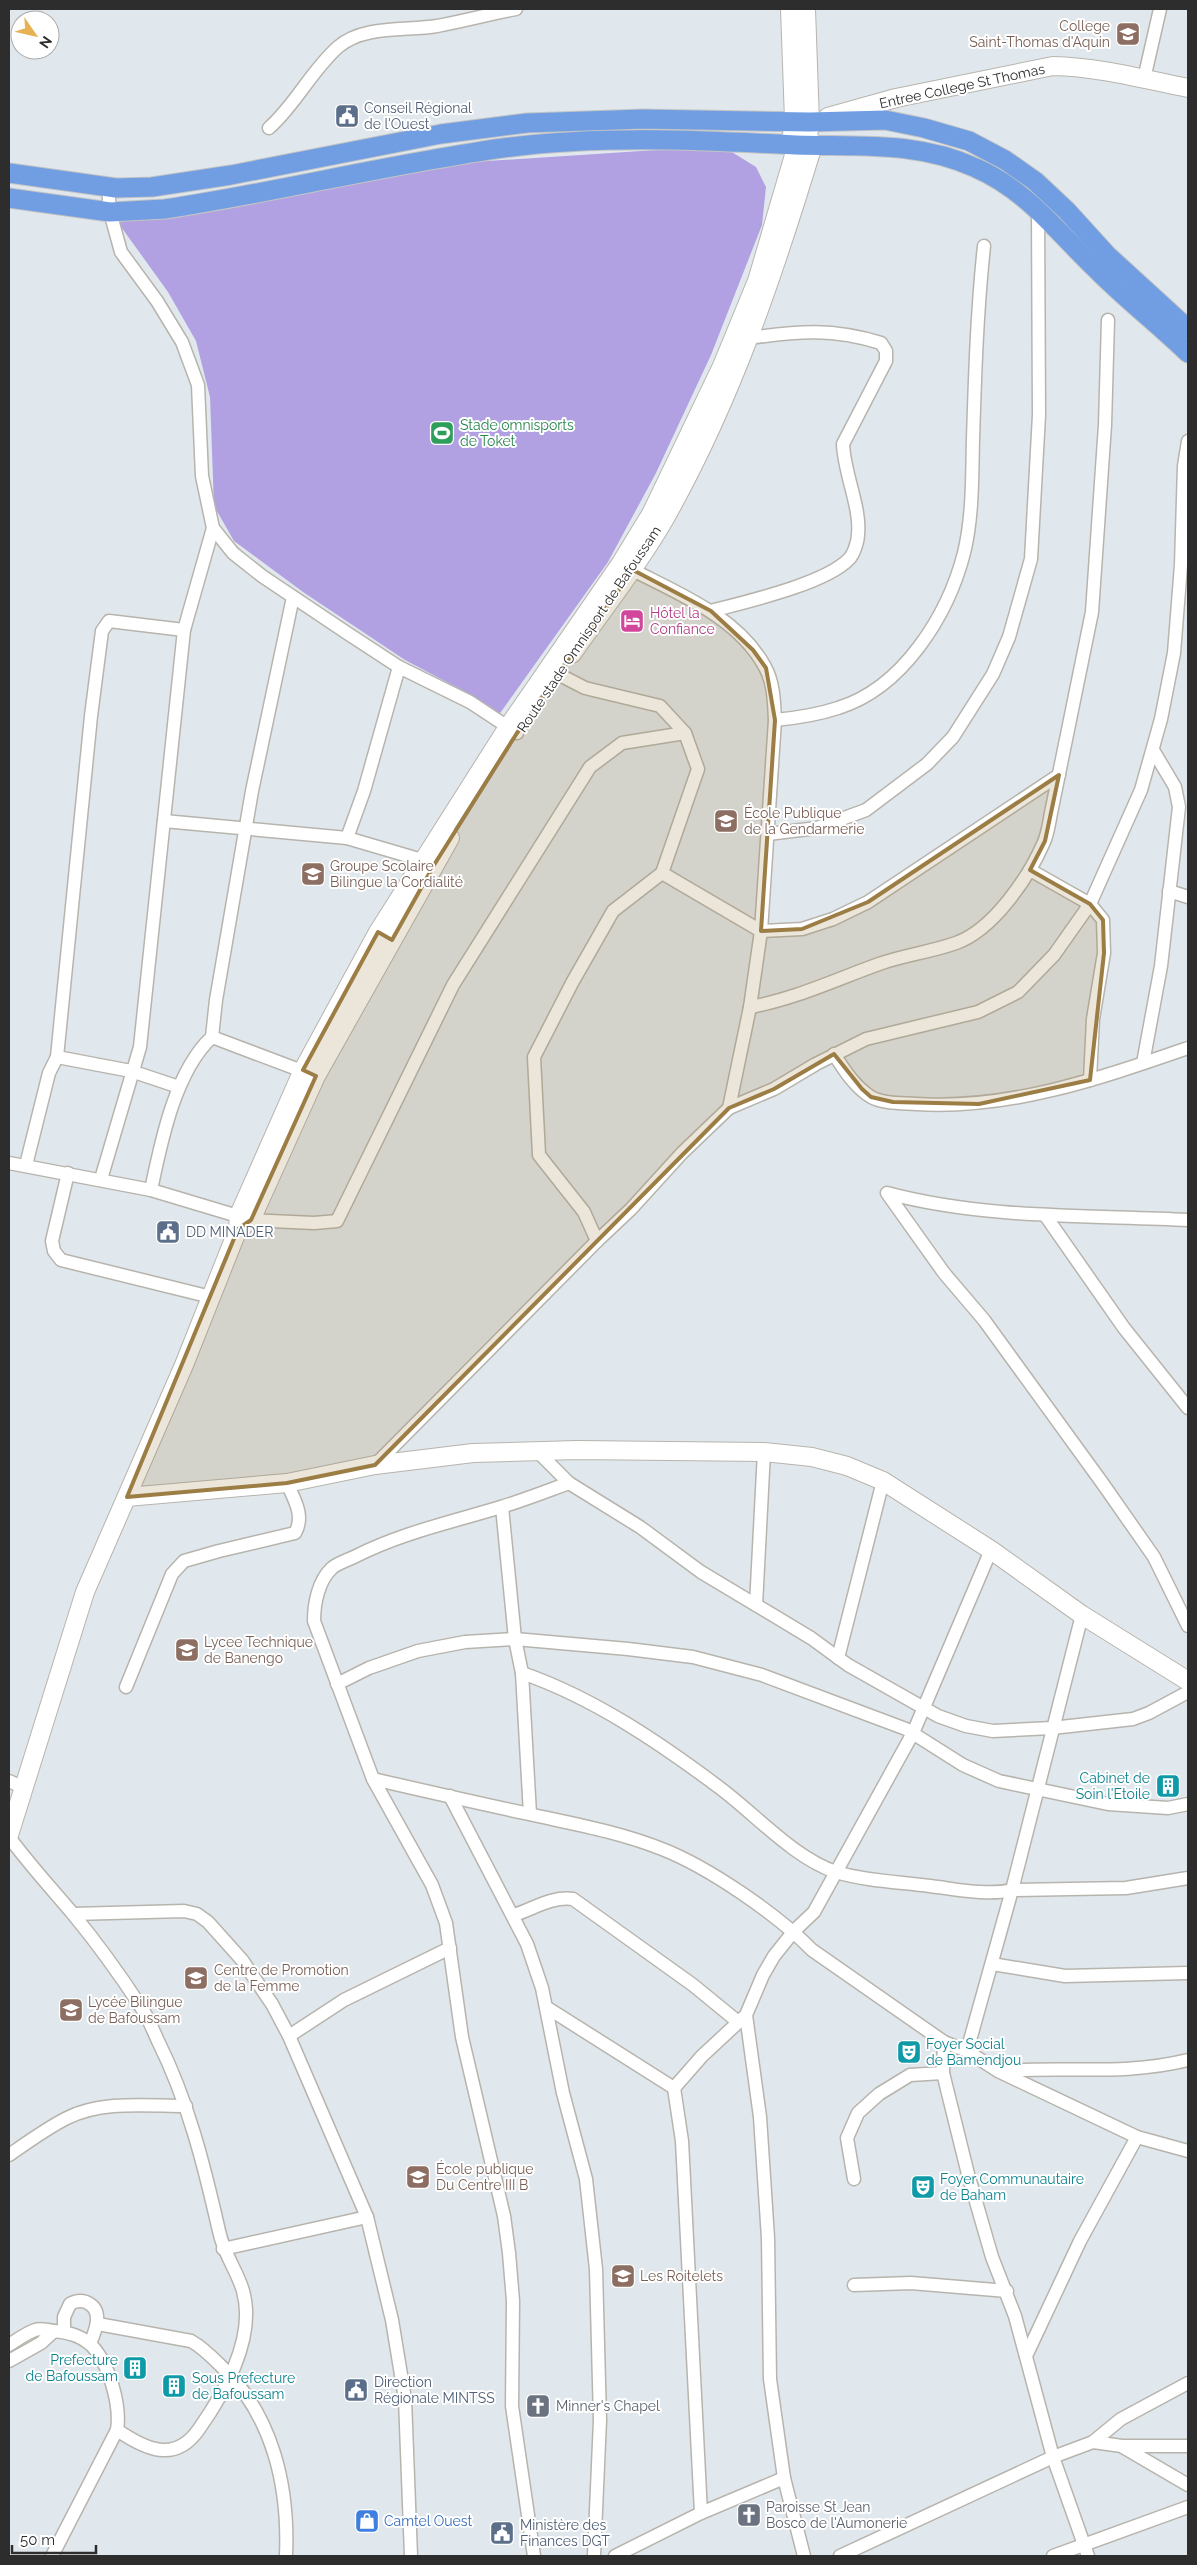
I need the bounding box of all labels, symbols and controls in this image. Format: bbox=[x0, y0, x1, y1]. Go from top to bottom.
north arrow bbox=[10, 10, 60, 60]
place label: College Saint-Thomas d'Aquin bbox=[969, 18, 1110, 50]
school or university icon: College Saint-Thomas d'Aquin bbox=[1115, 21, 1141, 47]
text: N bbox=[36, 33, 55, 51]
street label: Entree College St Thomas bbox=[878, 61, 1046, 111]
place label: Conseil Régional de l'Ouest bbox=[364, 100, 472, 132]
public building icon: Conseil Régional de l'Ouest bbox=[334, 103, 360, 129]
place label: Stade omnisports de Toket bbox=[460, 417, 574, 449]
sports icon: Stade omnisports de Toket bbox=[429, 420, 455, 446]
street label: Route stade Omnisport de Bafoussam bbox=[514, 523, 664, 735]
place label: Hôtel la Confiance bbox=[650, 605, 715, 637]
hotel icon: Hôtel la Confiance bbox=[619, 608, 645, 634]
place label: École Publique de la Gendarmerie bbox=[744, 804, 864, 837]
school or university icon: École Publique de la Gendarmerie bbox=[713, 808, 739, 834]
place label: Groupe Scolaire Bilingue la Cordialité bbox=[330, 858, 463, 890]
school or university icon: Groupe Scolaire Bilingue la Cordialité bbox=[300, 861, 326, 887]
public building icon: DD MINADER bbox=[155, 1219, 181, 1245]
place label: DD MINADER bbox=[186, 1224, 273, 1240]
place label: Lycee Technique de Banengo bbox=[204, 1634, 313, 1666]
school or university icon: Lycee Technique de Banengo bbox=[174, 1637, 200, 1663]
place label: Cabinet de Soin l'Etoile bbox=[1076, 1770, 1150, 1802]
building icon: Cabinet de Soin l'Etoile bbox=[1155, 1773, 1181, 1799]
place label: Centre de Promotion de la Femme bbox=[214, 1962, 349, 1994]
school or university icon: Centre de Promotion de la Femme bbox=[183, 1965, 209, 1991]
place label: Lycée Bilingue de Bafoussam bbox=[88, 1994, 183, 2026]
school or university icon: Lycée Bilingue de Bafoussam bbox=[58, 1997, 84, 2023]
place label: Foyer Social de Bamendjou bbox=[926, 2036, 1021, 2068]
theatre icon: Foyer Social de Bamendjou bbox=[896, 2039, 922, 2065]
place label: École publique Du Centre III B bbox=[436, 2160, 533, 2193]
school or university icon: École publique Du Centre III B bbox=[405, 2164, 431, 2190]
place label: Foyer Communautaire de Baham bbox=[940, 2171, 1084, 2203]
theatre icon: Foyer Communautaire de Baham bbox=[910, 2174, 936, 2200]
school or university icon: Les Roitelets bbox=[610, 2263, 636, 2289]
place label: Les Roitelets bbox=[640, 2268, 723, 2284]
place label: Prefecture de Bafoussam bbox=[26, 2352, 118, 2384]
building icon: Prefecture de Bafoussam bbox=[122, 2355, 148, 2381]
place label: Sous Prefecture de Bafoussam bbox=[192, 2370, 295, 2402]
building icon: Sous Prefecture de Bafoussam bbox=[161, 2373, 187, 2399]
place label: Direction Régionale MINTSS bbox=[374, 2374, 495, 2406]
public building icon: Direction Régionale MINTSS bbox=[343, 2377, 369, 2403]
church icon: Minner's Chapel bbox=[525, 2393, 551, 2419]
place label: Minner's Chapel bbox=[556, 2398, 660, 2414]
place label: Paroisse St Jean Bosco de l'Aumonerie bbox=[766, 2499, 907, 2531]
church icon: Paroisse St Jean Bosco de l'Aumonerie bbox=[736, 2502, 762, 2528]
shop icon: Camtel Ouest bbox=[354, 2508, 380, 2534]
place label: Camtel Ouest bbox=[384, 2513, 473, 2529]
place label: Ministère des Finances DGT bbox=[520, 2517, 610, 2549]
public building icon: Ministère des Finances DGT bbox=[489, 2520, 515, 2546]
scale bar bbox=[12, 2522, 96, 2554]
text: 50 m bbox=[20, 2531, 55, 2549]

